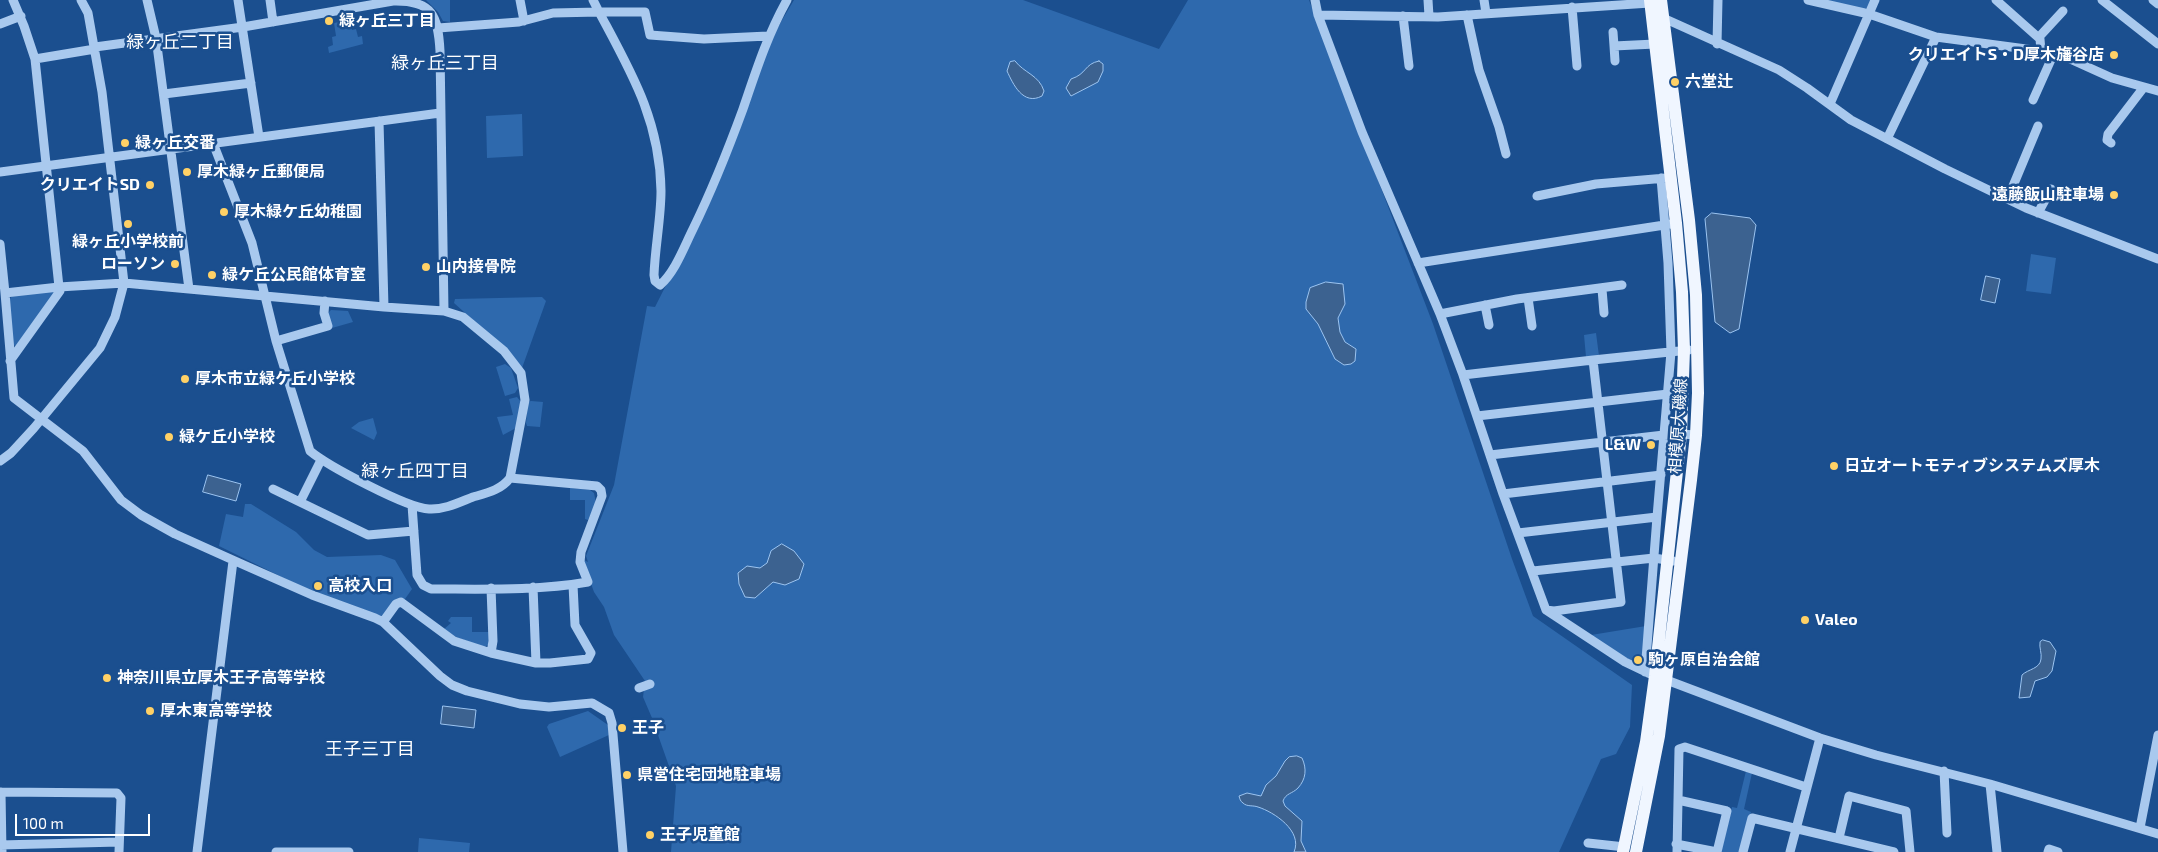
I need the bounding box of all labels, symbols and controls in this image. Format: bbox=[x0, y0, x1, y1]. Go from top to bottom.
place label: 緑ヶ丘三丁目 bbox=[339, 11, 435, 31]
marker: 緑ヶ丘三丁目 bbox=[323, 15, 335, 27]
district label: 緑ヶ丘二丁目 bbox=[126, 31, 234, 53]
place label: クリエイトS・D厚木旛谷店 bbox=[1908, 45, 2104, 65]
marker: クリエイトS・D厚木旛谷店 bbox=[2108, 49, 2120, 61]
district label: 緑ヶ丘三丁目 bbox=[391, 52, 499, 74]
place label: 六堂辻 bbox=[1685, 72, 1733, 92]
marker: 六堂辻 bbox=[1669, 76, 1681, 88]
place label: 緑ヶ丘交番 bbox=[135, 133, 215, 153]
marker: 緑ヶ丘交番 bbox=[119, 137, 131, 149]
place label: 厚木緑ヶ丘郵便局 bbox=[197, 162, 325, 182]
marker: 厚木緑ヶ丘郵便局 bbox=[181, 166, 193, 178]
place label: クリエイトSD bbox=[40, 175, 140, 195]
marker: クリエイトSD bbox=[144, 179, 156, 191]
place label: 遠藤飯山駐車場 bbox=[1992, 185, 2104, 205]
marker: 遠藤飯山駐車場 bbox=[2108, 189, 2120, 201]
place label: 厚木緑ケ丘幼稚園 bbox=[234, 202, 362, 222]
marker: 厚木緑ケ丘幼稚園 bbox=[218, 206, 230, 218]
marker: 緑ヶ丘小学校前 bbox=[122, 218, 134, 230]
place label: 緑ヶ丘小学校前 bbox=[72, 232, 184, 252]
place label: ローソン bbox=[101, 254, 165, 274]
place label: 山内接骨院 bbox=[436, 257, 516, 277]
marker: ローソン bbox=[169, 258, 181, 270]
marker: 山内接骨院 bbox=[420, 261, 432, 273]
place label: 緑ケ丘公民館体育室 bbox=[222, 265, 366, 285]
marker: 緑ケ丘公民館体育室 bbox=[206, 269, 218, 281]
place label: 厚木市立緑ケ丘小学校 bbox=[195, 369, 355, 389]
marker: 厚木市立緑ケ丘小学校 bbox=[179, 373, 191, 385]
street label: 相模原大磯線 bbox=[1665, 377, 1691, 475]
place label: 緑ケ丘小学校 bbox=[179, 427, 275, 447]
marker: 緑ケ丘小学校 bbox=[163, 431, 175, 443]
place label: L&W bbox=[1605, 435, 1641, 455]
marker: L&W bbox=[1645, 439, 1657, 451]
place label: 日立オートモティブシステムズ厚木 bbox=[1844, 456, 2100, 476]
district label: 緑ヶ丘四丁目 bbox=[361, 460, 469, 482]
marker: 日立オートモティブシステムズ厚木 bbox=[1828, 460, 1840, 472]
place label: 高校入口 bbox=[328, 576, 392, 596]
marker: 高校入口 bbox=[312, 580, 324, 592]
place label: Valeo bbox=[1815, 610, 1858, 630]
marker: Valeo bbox=[1799, 614, 1811, 626]
place label: 駒ヶ原自治会館 bbox=[1648, 650, 1760, 670]
marker: 駒ヶ原自治会館 bbox=[1632, 654, 1644, 666]
place label: 神奈川県立厚木王子高等学校 bbox=[117, 668, 325, 688]
marker: 神奈川県立厚木王子高等学校 bbox=[101, 672, 113, 684]
place label: 厚木東高等学校 bbox=[160, 701, 272, 721]
marker: 厚木東高等学校 bbox=[144, 705, 156, 717]
place label: 王子 bbox=[632, 718, 664, 738]
marker: 王子 bbox=[616, 722, 628, 734]
district label: 王子三丁目 bbox=[325, 738, 415, 760]
place label: 県営住宅団地駐車場 bbox=[637, 765, 781, 785]
marker: 県営住宅団地駐車場 bbox=[621, 769, 633, 781]
scale bar bbox=[18, 804, 152, 836]
text: 100 m bbox=[23, 814, 64, 832]
place label: 王子児童館 bbox=[660, 825, 740, 845]
marker: 王子児童館 bbox=[644, 829, 656, 841]

